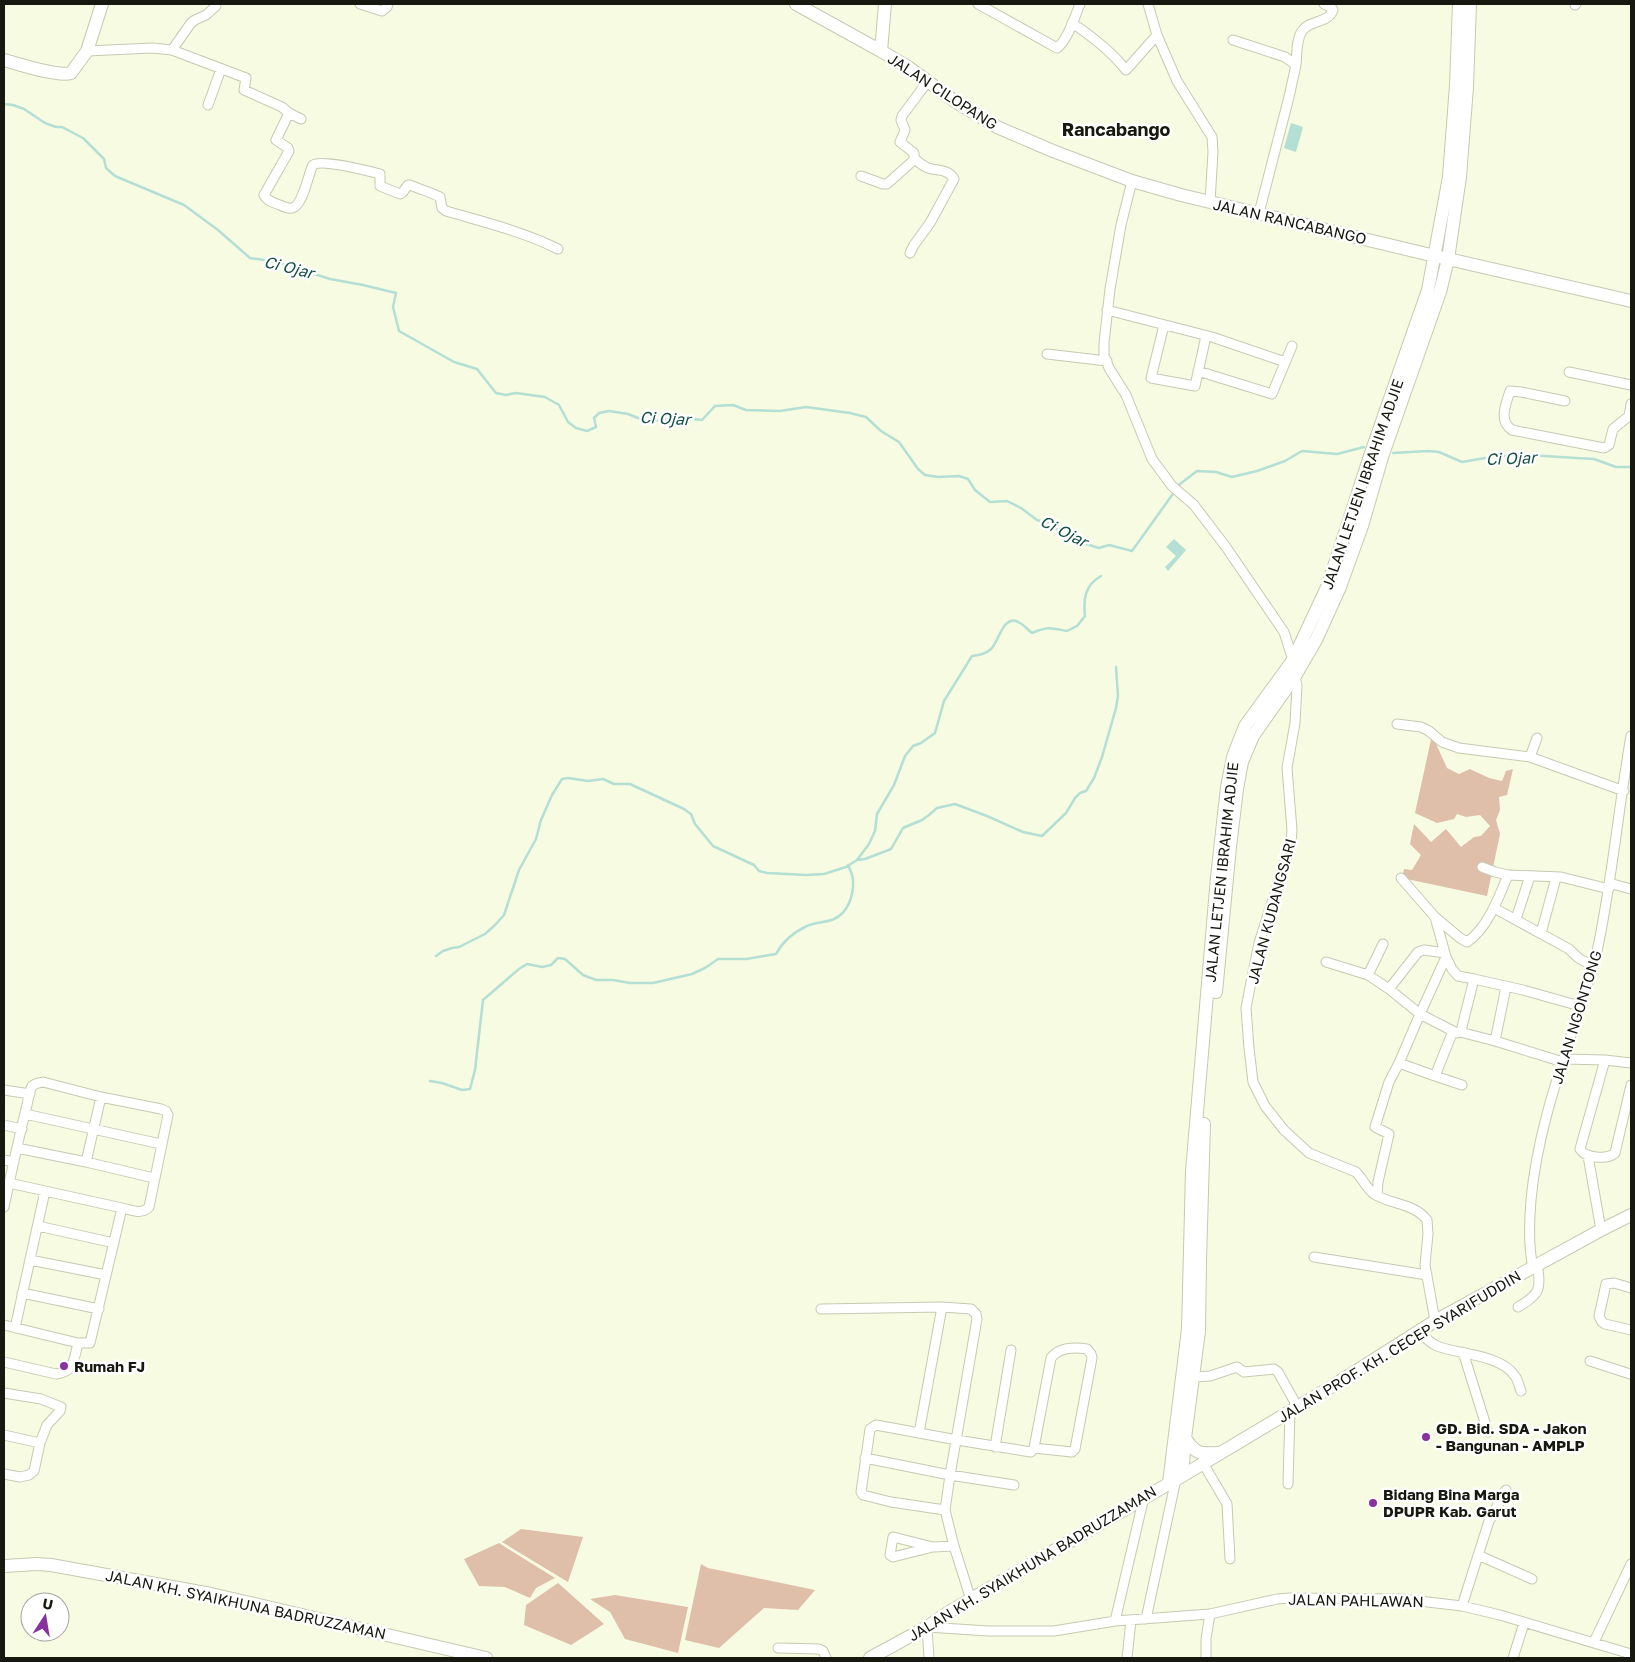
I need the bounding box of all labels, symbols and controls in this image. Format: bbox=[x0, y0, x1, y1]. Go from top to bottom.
street label: JALAN CILOPANG bbox=[885, 49, 1001, 133]
district label: Rancabango bbox=[1062, 118, 1171, 140]
street label: JALAN RANCABANGO bbox=[1212, 195, 1368, 247]
water label: Ci Ojar bbox=[262, 251, 319, 283]
street label: JALAN LETJEN IBRAHIM ADJIE bbox=[1317, 376, 1407, 592]
water label: Ci Ojar bbox=[639, 407, 694, 429]
water label: Ci Ojar bbox=[1485, 447, 1539, 469]
water label: Ci Ojar bbox=[1037, 511, 1094, 553]
street label: JALAN LETJEN IBRAHIM ADJIE bbox=[1200, 761, 1242, 983]
street label: JALAN KUDANGSARI bbox=[1243, 836, 1299, 986]
street label: JALAN NGONTONG bbox=[1547, 948, 1605, 1086]
street label: JALAN PROF. KH. CECEP SYARIFUDDIN bbox=[1274, 1266, 1524, 1426]
place label: Rumah FJ bbox=[74, 1357, 145, 1375]
marker: Rumah FJ bbox=[58, 1360, 70, 1372]
place label: GD. Bid. SDA - Jakon - Bangunan - AMPLP bbox=[1436, 1419, 1587, 1454]
marker: GD. Bid. SDA - Jakon - Bangunan - AMPLP bbox=[1420, 1431, 1432, 1443]
street label: JALAN KH. SYAIKHUNA BADRUZZAMAN bbox=[905, 1482, 1159, 1644]
place label: Bidang Bina Marga DPUPR Kab. Garut bbox=[1383, 1485, 1520, 1520]
marker: Bidang Bina Marga DPUPR Kab. Garut bbox=[1367, 1497, 1379, 1509]
street label: JALAN KH. SYAIKHUNA BADRUZZAMAN bbox=[104, 1565, 388, 1643]
street label: JALAN PAHLAWAN bbox=[1288, 1590, 1424, 1610]
north arrow bbox=[20, 1592, 70, 1642]
text: U bbox=[41, 1594, 55, 1613]

